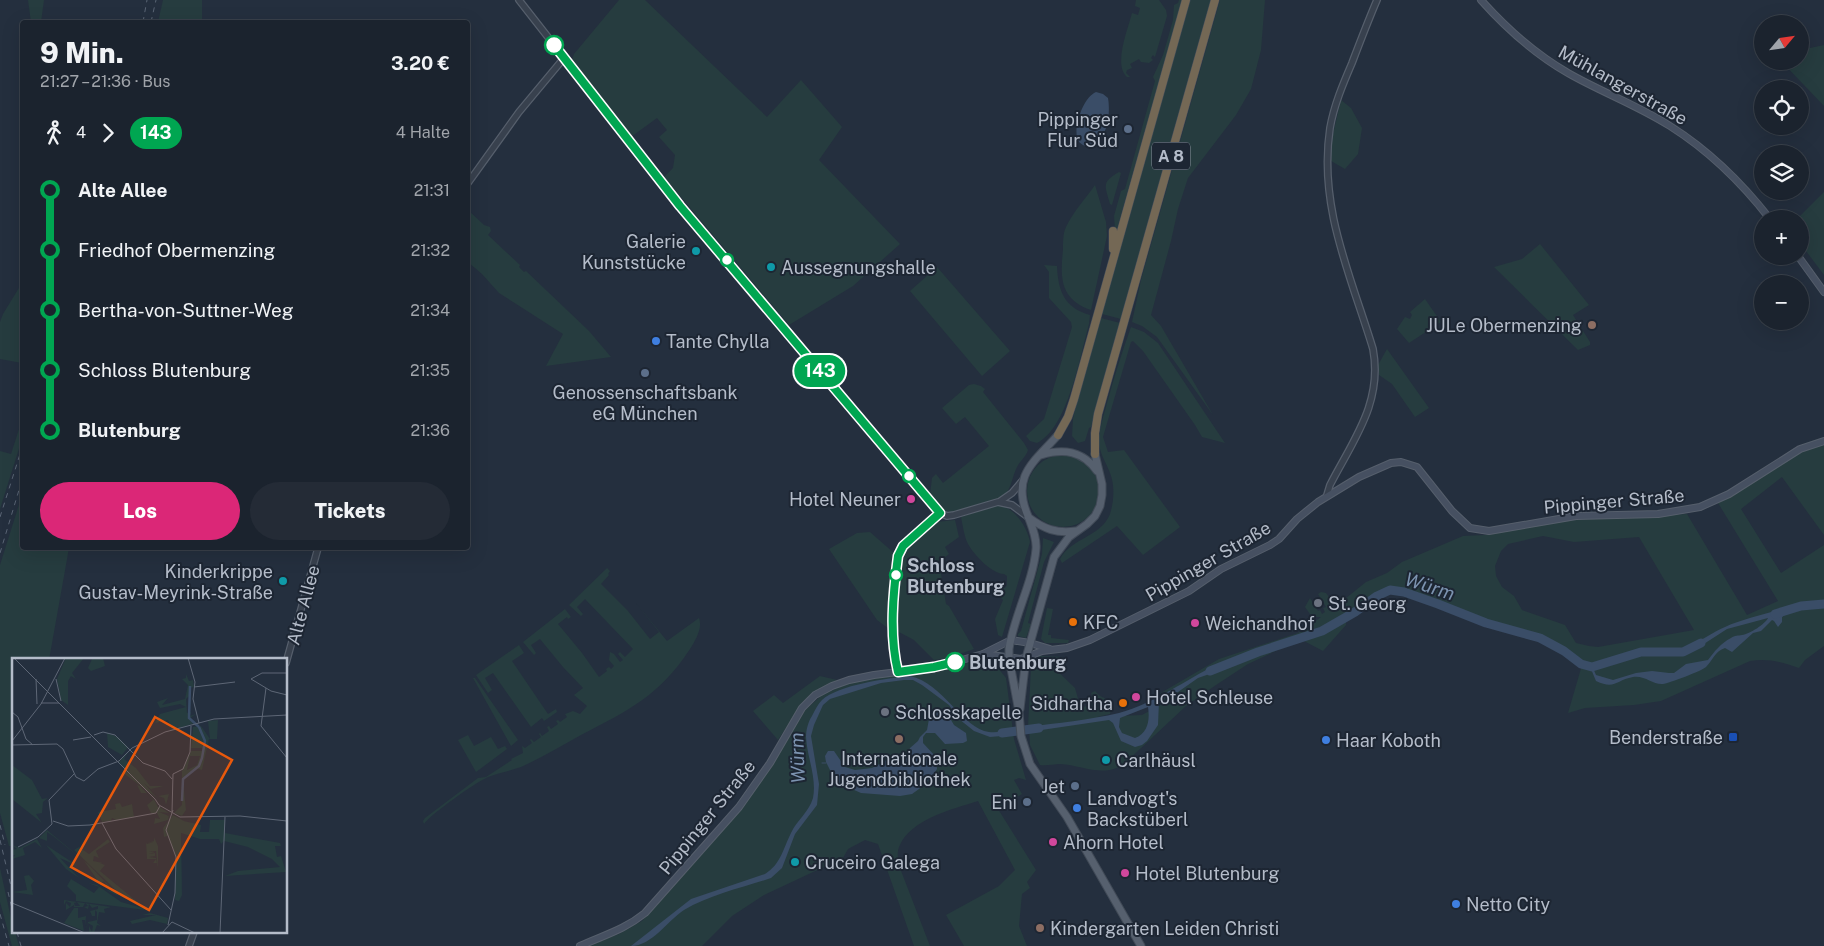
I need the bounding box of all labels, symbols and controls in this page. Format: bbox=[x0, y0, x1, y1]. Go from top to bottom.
north arrow bbox=[1754, 15, 1809, 70]
map controls bbox=[1754, 15, 1809, 330]
unlabelled marker bbox=[544, 35, 564, 55]
text: 9 Min. bbox=[40, 36, 124, 69]
street label: Mühlangerstraße bbox=[1555, 41, 1691, 129]
text: 3.20 € bbox=[391, 52, 450, 74]
text: 21:27 – 21:36 · Bus bbox=[40, 72, 170, 91]
button: locate bbox=[1754, 80, 1809, 135]
place label: Pippinger Flur Süd bbox=[1037, 109, 1118, 151]
icon: walk bbox=[40, 119, 68, 147]
icon: forward bbox=[94, 119, 122, 147]
text: 143 bbox=[140, 122, 172, 143]
text: 4 bbox=[76, 123, 86, 142]
text: 4 Halte bbox=[396, 123, 450, 142]
marker: Pippinger Flur Süd bbox=[1122, 123, 1134, 135]
road number: A 8 bbox=[1152, 142, 1190, 170]
button: layers bbox=[1754, 145, 1809, 200]
text: Alte Allee bbox=[78, 179, 167, 201]
text: 21:31 bbox=[414, 181, 450, 200]
button: + bbox=[1754, 210, 1809, 265]
place label: Galerie Kunststücke bbox=[582, 231, 686, 273]
text: Friedhof Obermenzing bbox=[78, 239, 275, 261]
text: 21:32 bbox=[411, 241, 450, 260]
marker: Galerie Kunststücke bbox=[690, 245, 702, 257]
unlabelled marker bbox=[720, 253, 734, 267]
place label: Aussegnungshalle bbox=[781, 257, 936, 278]
marker: Aussegnungshalle bbox=[765, 261, 777, 273]
button: − bbox=[1754, 275, 1809, 330]
text: Bertha-von-Suttner-Weg bbox=[78, 299, 294, 321]
text: 21:34 bbox=[410, 301, 450, 320]
place label: JULe Obermenzing bbox=[1426, 315, 1582, 336]
marker: JULe Obermenzing bbox=[1586, 319, 1598, 331]
place label: Tante Chylla bbox=[666, 331, 769, 352]
marker: Tante Chylla bbox=[650, 335, 662, 347]
line badge: 143 bbox=[791, 355, 849, 387]
text: Schloss Blutenburg bbox=[78, 359, 251, 381]
text: 143 bbox=[804, 360, 836, 381]
text: 21:35 bbox=[410, 361, 450, 380]
marker: Genossenschaftsbank eG München bbox=[639, 367, 651, 379]
place label: Genossenschaftsbank eG München bbox=[552, 382, 738, 424]
text: Blutenburg bbox=[78, 419, 181, 441]
text: 21:36 bbox=[410, 421, 450, 440]
unlabelled marker bbox=[902, 469, 916, 483]
button: Los bbox=[40, 482, 240, 540]
button: Tickets bbox=[250, 482, 450, 540]
street label: Pippinger Straße bbox=[1543, 484, 1685, 518]
place label: Hotel Neuner bbox=[789, 489, 901, 510]
marker: Hotel Neuner bbox=[905, 493, 917, 505]
street label: Pippinger Straße bbox=[1142, 517, 1274, 605]
place label: Schloss Blutenburg bbox=[907, 555, 1004, 597]
place label: Kinderkrippe Gustav-Meyrink-Straße bbox=[78, 561, 273, 603]
street label: Alte Allee bbox=[282, 563, 324, 647]
marker: Schloss Blutenburg bbox=[889, 568, 903, 582]
water label: Würm bbox=[1402, 568, 1458, 604]
marker: Kinderkrippe Gustav-Meyrink-Straße bbox=[277, 575, 289, 587]
place label: St. Georg bbox=[1328, 593, 1407, 614]
marker: St. Georg bbox=[1312, 597, 1324, 609]
place label: KFC bbox=[1083, 612, 1118, 633]
place label: Weichandhof bbox=[1205, 613, 1315, 634]
marker: KFC bbox=[1067, 616, 1079, 628]
marker: Weichandhof bbox=[1189, 617, 1201, 629]
marker: Blutenburg bbox=[945, 652, 965, 672]
place label: Blutenburg bbox=[969, 652, 1066, 673]
inset map bbox=[12, 658, 288, 934]
place label: Hotel Schleuse bbox=[1146, 687, 1273, 708]
marker: Hotel Schleuse bbox=[1130, 691, 1142, 703]
place label: Sidhartha bbox=[1031, 693, 1113, 714]
marker: Sidhartha bbox=[1117, 697, 1129, 709]
place label: Schlosskapelle bbox=[895, 702, 1022, 723]
marker: Schlosskapelle bbox=[879, 706, 891, 718]
place label: Benderstraße bbox=[1609, 727, 1723, 748]
place label: Haar Koboth bbox=[1336, 730, 1441, 751]
marker: Benderstraße bbox=[1727, 731, 1739, 743]
water label: Würm bbox=[785, 732, 809, 784]
marker: Internationale Jugendbibliothek bbox=[893, 733, 905, 745]
marker: Haar Koboth bbox=[1320, 734, 1332, 746]
place label: Internationale Jugendbibliothek bbox=[827, 748, 971, 790]
place label: Carlhäusl bbox=[1116, 750, 1196, 771]
marker: Carlhäusl bbox=[1100, 754, 1112, 766]
street label: Pippinger Straße bbox=[654, 756, 760, 878]
place label: Jet bbox=[1041, 776, 1065, 797]
marker: Jet bbox=[1069, 780, 1081, 792]
place label: Landvogt's Backstüberl bbox=[1087, 788, 1188, 830]
place label: Eni bbox=[991, 792, 1017, 813]
marker: Eni bbox=[1021, 796, 1033, 808]
marker: Landvogt's Backstüberl bbox=[1071, 802, 1083, 814]
place label: Ahorn Hotel bbox=[1063, 832, 1164, 853]
marker: Ahorn Hotel bbox=[1047, 836, 1059, 848]
place label: Cruceiro Galega bbox=[805, 852, 940, 873]
marker: Cruceiro Galega bbox=[789, 856, 801, 868]
place label: Hotel Blutenburg bbox=[1135, 863, 1279, 884]
marker: Hotel Blutenburg bbox=[1119, 867, 1131, 879]
place label: Netto City bbox=[1466, 894, 1550, 915]
marker: Netto City bbox=[1450, 898, 1462, 910]
place label: Kindergarten Leiden Christi bbox=[1050, 918, 1279, 939]
marker: Kindergarten Leiden Christi bbox=[1034, 922, 1046, 934]

